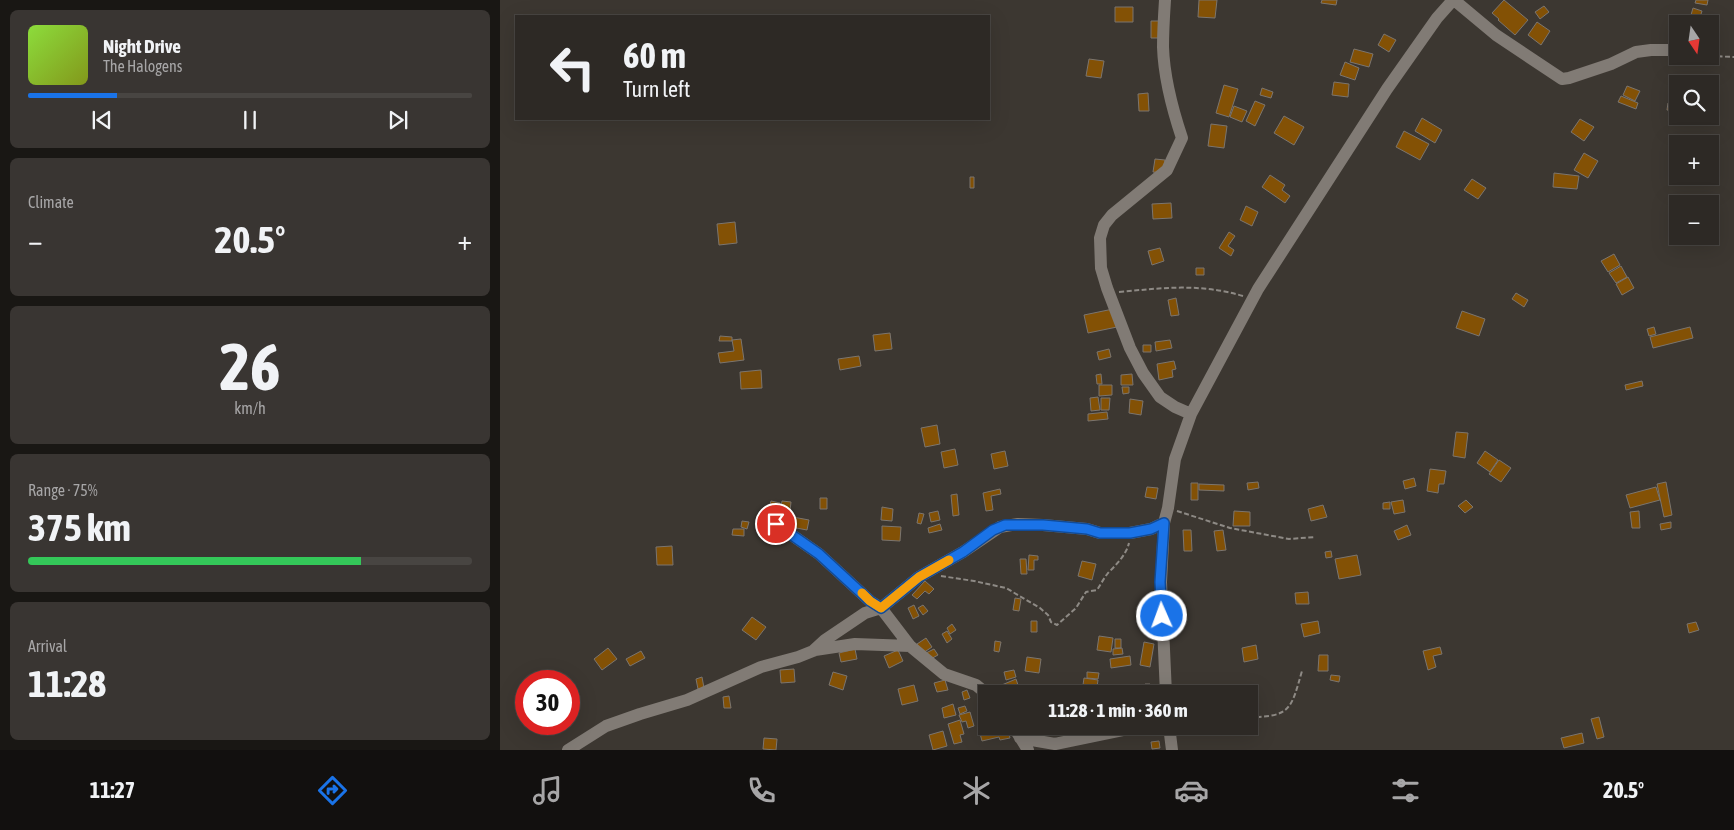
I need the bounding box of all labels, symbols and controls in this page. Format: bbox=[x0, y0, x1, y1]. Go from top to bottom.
north arrow bbox=[1669, 15, 1719, 65]
map controls bbox=[1669, 15, 1719, 245]
text: Night Drive bbox=[103, 35, 181, 57]
icon: left bbox=[540, 35, 605, 100]
text: 60 m bbox=[623, 35, 686, 75]
text: The Halogens bbox=[103, 57, 183, 75]
button: search bbox=[1669, 75, 1719, 125]
text: Turn left bbox=[623, 76, 690, 102]
icon: previous bbox=[88, 106, 116, 134]
icon: pause bbox=[236, 106, 264, 134]
icon: next bbox=[384, 106, 412, 134]
button: + bbox=[1669, 135, 1719, 185]
text: Climate bbox=[28, 193, 74, 211]
button: − bbox=[1669, 195, 1719, 245]
text: 20.5° bbox=[215, 218, 285, 261]
text: − bbox=[28, 224, 43, 256]
text: + bbox=[457, 224, 472, 256]
text: 26 bbox=[219, 329, 281, 404]
text: km/h bbox=[234, 399, 266, 417]
text: Range · 75% bbox=[28, 481, 98, 499]
pin bbox=[755, 503, 797, 545]
text: 375 km bbox=[28, 506, 131, 549]
icon: arrive bbox=[762, 510, 790, 538]
position arrow bbox=[1135, 589, 1187, 641]
text: Arrival bbox=[28, 637, 67, 655]
text: 11:28 bbox=[28, 662, 106, 705]
speed limit sign: 30 bbox=[515, 670, 580, 735]
text: 11:28 · 1 min · 360 m bbox=[1048, 699, 1188, 721]
icon: directions bbox=[315, 773, 350, 808]
icon: music bbox=[530, 773, 565, 808]
icon: phone bbox=[744, 773, 779, 808]
icon: climate bbox=[959, 773, 994, 808]
icon: car bbox=[1174, 773, 1209, 808]
icon: filters bbox=[1388, 773, 1423, 808]
text: 11:27 bbox=[90, 777, 135, 803]
text: 20.5° bbox=[1603, 777, 1644, 803]

